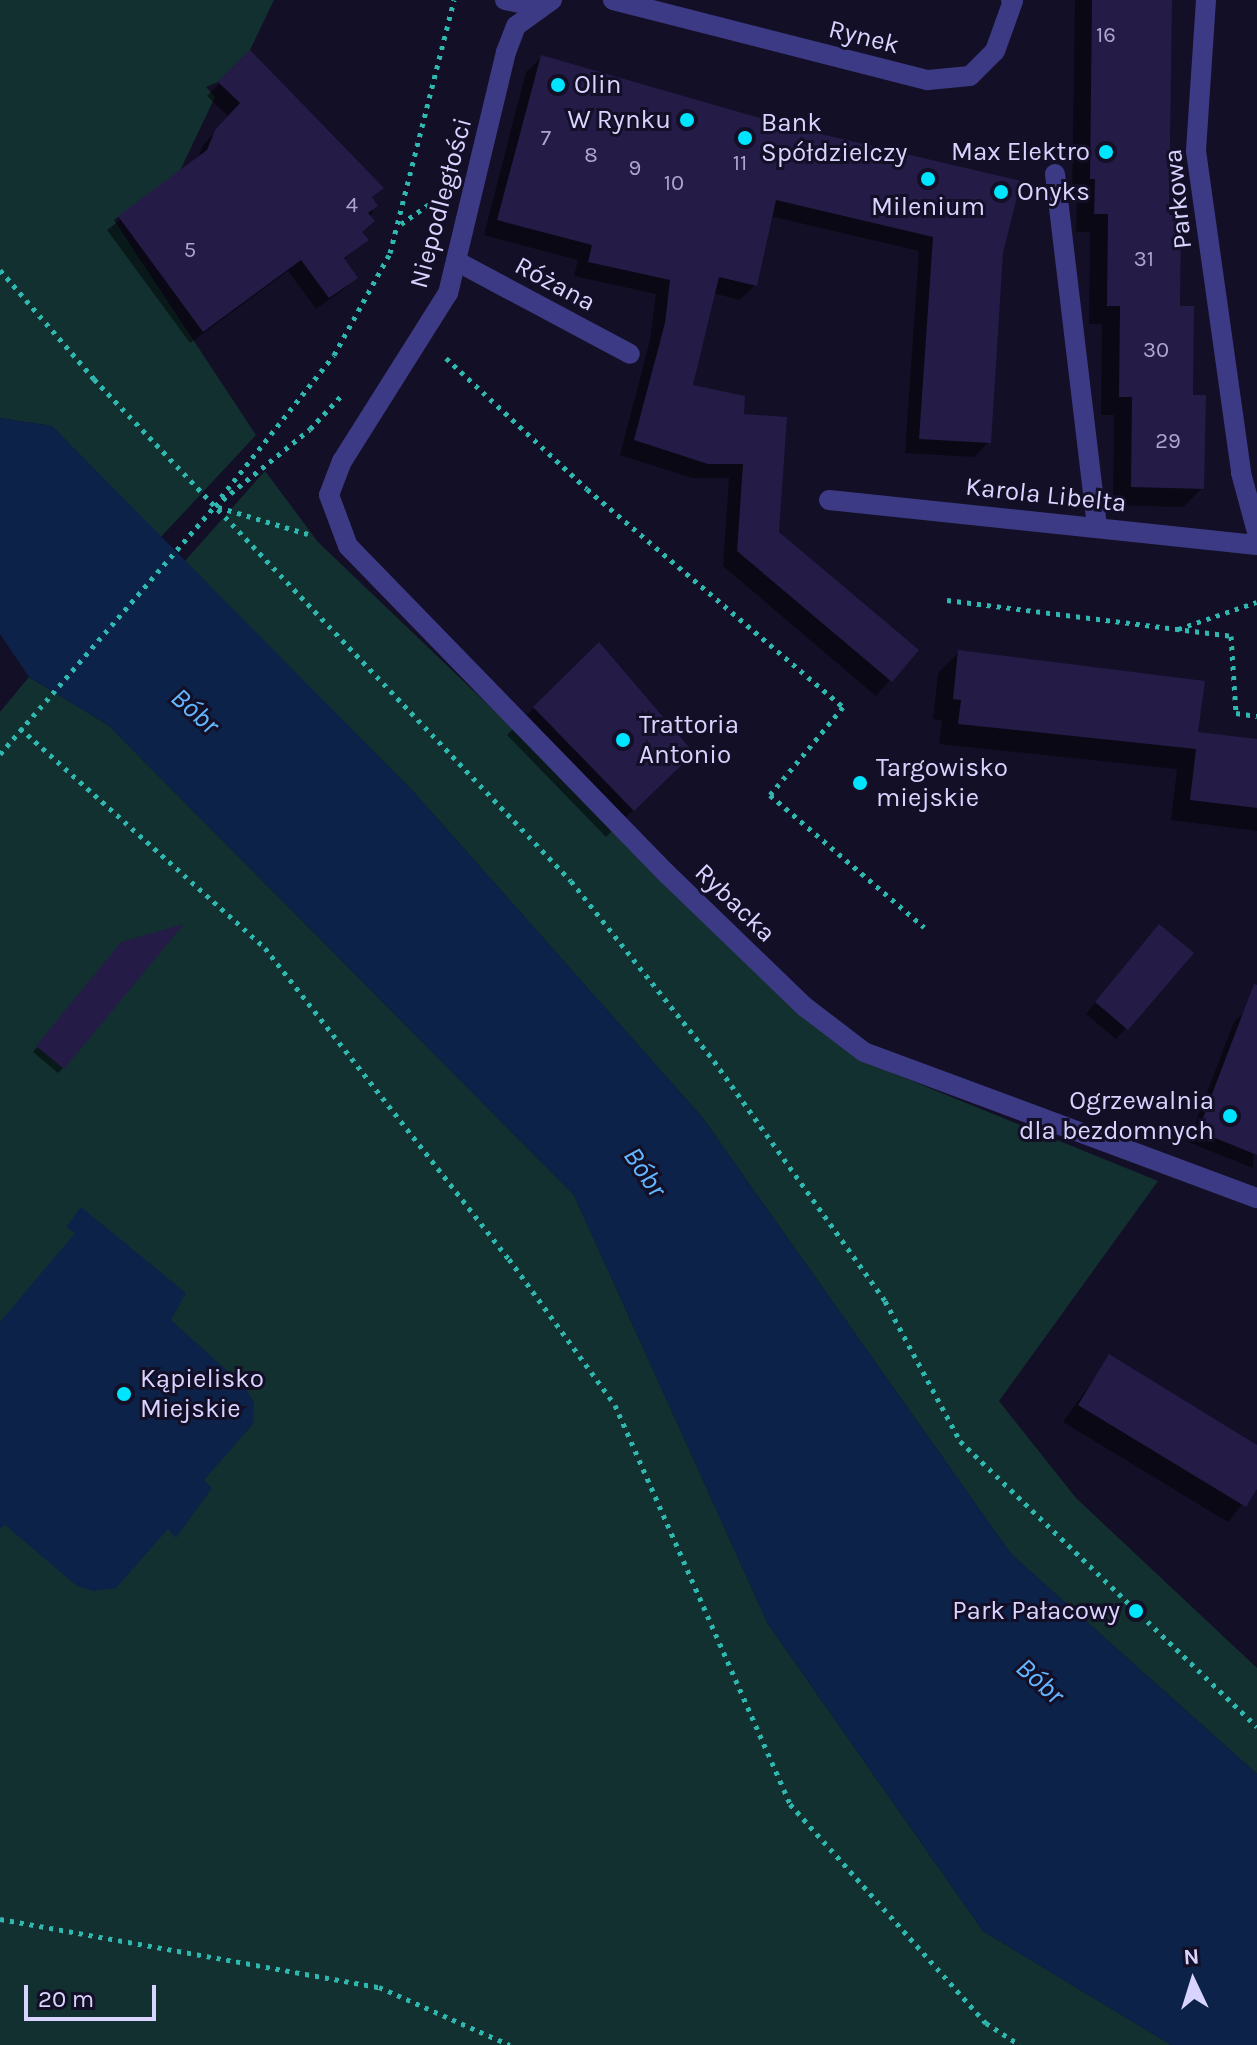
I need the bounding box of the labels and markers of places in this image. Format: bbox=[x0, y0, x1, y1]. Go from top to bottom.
place label: Olin bbox=[574, 69, 622, 101]
marker: Olin bbox=[549, 76, 567, 94]
place label: W Rynku bbox=[567, 104, 671, 136]
place label: Bank Spółdzielczy bbox=[761, 107, 907, 168]
marker: W Rynku bbox=[678, 111, 696, 129]
marker: Bank Spółdzielczy bbox=[736, 129, 754, 147]
place label: Max Elektro bbox=[951, 136, 1090, 168]
marker: Max Elektro bbox=[1097, 143, 1115, 161]
marker: Milenium bbox=[919, 170, 937, 188]
place label: Onyks bbox=[1017, 176, 1090, 208]
marker: Onyks bbox=[992, 183, 1010, 201]
place label: Milenium bbox=[871, 191, 985, 223]
place label: Trattoria Antonio bbox=[639, 709, 739, 770]
marker: Trattoria Antonio bbox=[614, 731, 632, 749]
place label: Targowisko miejskie bbox=[876, 752, 1008, 814]
marker: Targowisko miejskie bbox=[851, 774, 869, 792]
place label: Ogrzewalnia dla bezdomnych bbox=[1019, 1085, 1214, 1146]
marker: Ogrzewalnia dla bezdomnych bbox=[1221, 1107, 1239, 1125]
place label: Kąpielisko Miejskie bbox=[140, 1363, 264, 1424]
marker: Kąpielisko Miejskie bbox=[115, 1385, 133, 1403]
place label: Park Pałacowy bbox=[952, 1595, 1120, 1627]
marker: Park Pałacowy bbox=[1127, 1602, 1145, 1620]

